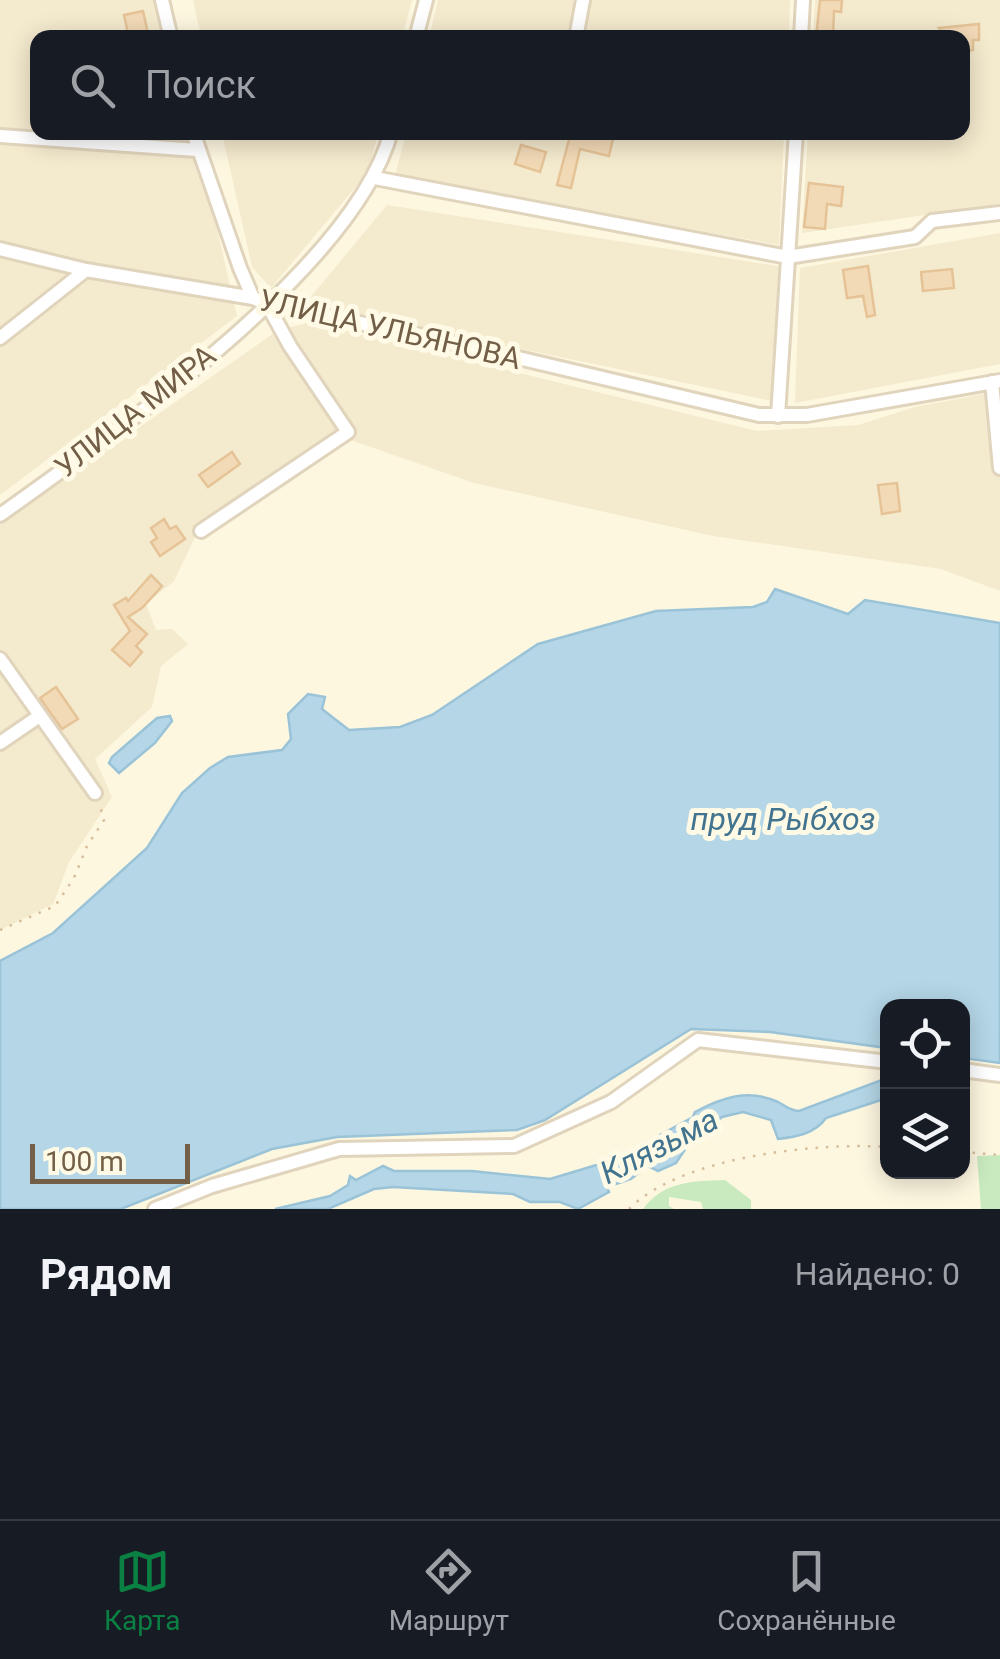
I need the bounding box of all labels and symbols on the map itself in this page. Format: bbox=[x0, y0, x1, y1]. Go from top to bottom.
street label: УЛИЦА УЛЬЯНОВА bbox=[256, 282, 525, 376]
street label: УЛИЦА МИРА bbox=[48, 337, 223, 485]
water label: пруд Рыбхоз bbox=[691, 800, 875, 838]
water label: Клязьма bbox=[594, 1100, 724, 1192]
scale bar bbox=[30, 1139, 190, 1184]

